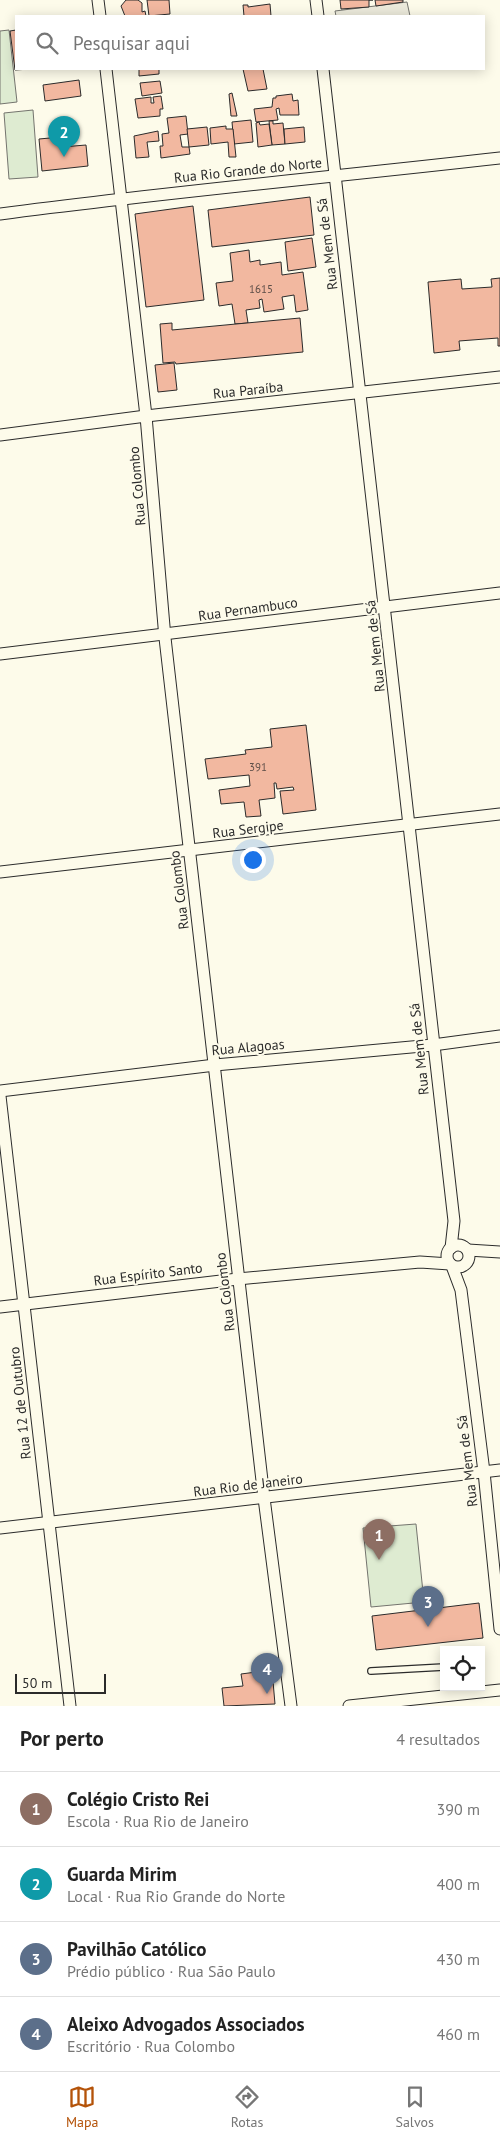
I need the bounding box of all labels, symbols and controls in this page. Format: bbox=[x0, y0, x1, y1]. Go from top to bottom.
search box bbox=[15, 15, 485, 70]
icon: search bbox=[33, 29, 61, 57]
text: Pesquisar aqui bbox=[73, 31, 190, 55]
pin: 2 bbox=[48, 116, 80, 157]
street label: Rua Rio Grande do Norte bbox=[173, 153, 323, 187]
street label: Rua Mem de Sá bbox=[312, 197, 342, 291]
house number: 1615 bbox=[249, 282, 273, 296]
street label: Rua Paraíba bbox=[212, 377, 284, 403]
street label: Rua Colombo bbox=[125, 446, 149, 526]
street label: Rua Pernambuco bbox=[197, 593, 299, 625]
street label: Rua Mem de Sá bbox=[361, 599, 389, 693]
house number: 391 bbox=[249, 760, 267, 774]
street label: Rua Sergipe bbox=[211, 816, 285, 842]
your location bbox=[240, 847, 266, 873]
street label: Rua Colombo bbox=[165, 849, 193, 931]
street label: Rua Mem de Sá bbox=[405, 1002, 433, 1096]
street label: Rua Alagoas bbox=[211, 1035, 285, 1059]
street label: Rua Colombo bbox=[211, 1251, 239, 1333]
street label: Rua Espírito Santo bbox=[92, 1258, 204, 1290]
street label: Rua 12 de Outubro bbox=[5, 1346, 35, 1460]
street label: Rua Mem de Sá bbox=[452, 1414, 482, 1508]
street label: Rua Rio de Janeiro bbox=[192, 1469, 304, 1501]
pin: 1 bbox=[363, 1519, 395, 1560]
pin: 3 bbox=[412, 1586, 444, 1627]
map controls bbox=[440, 1646, 485, 1691]
button: locate bbox=[440, 1646, 485, 1691]
pin: 4 bbox=[251, 1653, 283, 1694]
scale bar bbox=[15, 1671, 106, 1694]
text: 50 m bbox=[22, 1674, 52, 1692]
text: Por perto bbox=[20, 1725, 104, 1752]
text: 4 resultados bbox=[396, 1729, 480, 1749]
text: Colégio Cristo Rei bbox=[67, 1787, 209, 1811]
text: 1 bbox=[31, 1799, 41, 1819]
text: 390 m bbox=[437, 1799, 480, 1819]
text: Escola · Rua Rio de Janeiro bbox=[67, 1811, 249, 1831]
text: Guarda Mirim bbox=[67, 1862, 177, 1886]
text: 2 bbox=[31, 1874, 41, 1894]
text: 400 m bbox=[437, 1874, 480, 1894]
text: Local · Rua Rio Grande do Norte bbox=[67, 1886, 285, 1906]
text: Pavilhão Católico bbox=[67, 1937, 206, 1961]
text: 3 bbox=[31, 1949, 41, 1969]
text: 430 m bbox=[437, 1949, 480, 1969]
text: Prédio público · Rua São Paulo bbox=[67, 1961, 275, 1981]
text: Aleixo Advogados Associados bbox=[67, 2012, 305, 2036]
text: 4 bbox=[31, 2024, 41, 2044]
text: 460 m bbox=[437, 2024, 480, 2044]
text: Escritório · Rua Colombo bbox=[67, 2036, 235, 2056]
tab: Mapa bbox=[66, 2083, 99, 2131]
tab: Rotas bbox=[231, 2083, 263, 2131]
tab: Salvos bbox=[395, 2083, 434, 2131]

